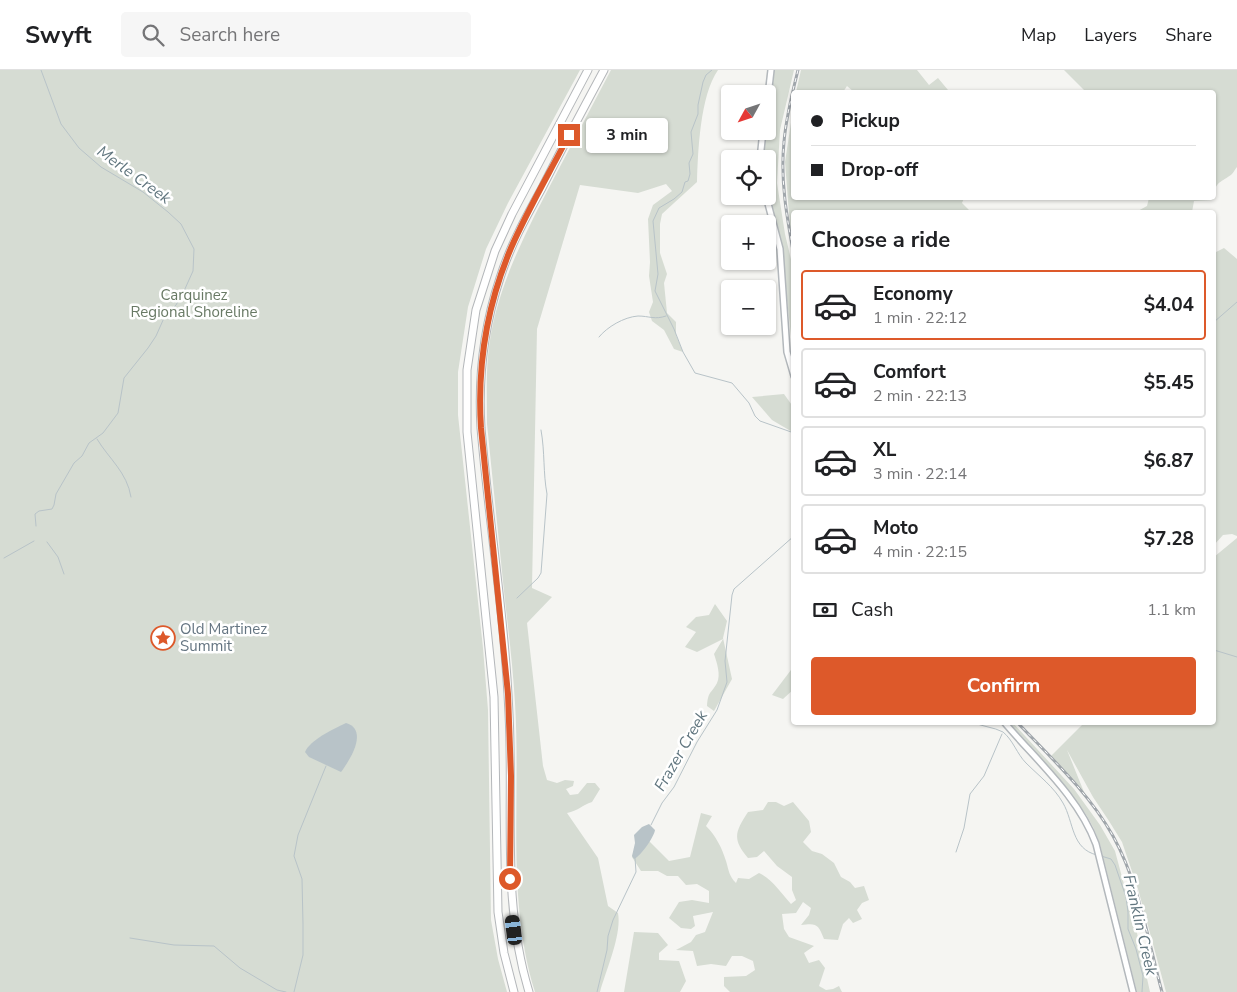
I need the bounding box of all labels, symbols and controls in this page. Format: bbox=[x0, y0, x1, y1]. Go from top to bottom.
search box bbox=[121, 12, 471, 57]
text: Swyft bbox=[25, 19, 91, 51]
icon: search bbox=[139, 21, 167, 49]
text: Search here bbox=[179, 22, 280, 48]
text: Map bbox=[1021, 23, 1056, 47]
text: Layers bbox=[1084, 23, 1137, 47]
text: Share bbox=[1165, 23, 1212, 47]
north arrow bbox=[721, 85, 776, 140]
map controls bbox=[721, 85, 776, 335]
text: Pickup bbox=[841, 108, 900, 134]
callout: 3 min bbox=[586, 118, 669, 152]
route end bbox=[558, 124, 580, 146]
text: 3 min bbox=[606, 124, 648, 146]
water label: Merle Creek bbox=[92, 141, 176, 210]
button: locate bbox=[721, 150, 776, 205]
text: Drop-off bbox=[841, 157, 918, 183]
button: + bbox=[721, 215, 776, 270]
text: Choose a ride bbox=[811, 225, 950, 255]
button: − bbox=[721, 280, 776, 335]
text: Economy bbox=[873, 281, 953, 307]
icon: car bbox=[813, 283, 858, 328]
park label: Carquinez Regional Shoreline bbox=[131, 285, 258, 322]
text: $4.04 bbox=[1144, 292, 1194, 318]
text: 1 min · 22:12 bbox=[873, 307, 967, 329]
text: Comfort bbox=[873, 359, 946, 385]
icon: car bbox=[813, 361, 858, 406]
text: $5.45 bbox=[1144, 370, 1194, 396]
text: 2 min · 22:13 bbox=[873, 385, 967, 407]
text: XL bbox=[873, 437, 896, 463]
icon: car bbox=[813, 439, 858, 484]
text: $6.87 bbox=[1144, 448, 1194, 474]
text: 3 min · 22:14 bbox=[873, 463, 967, 485]
text: Moto bbox=[873, 515, 919, 541]
icon: car bbox=[813, 517, 858, 562]
text: $7.28 bbox=[1144, 526, 1194, 552]
text: 4 min · 22:15 bbox=[873, 541, 967, 563]
icon: cash bbox=[811, 596, 839, 624]
text: Cash bbox=[851, 597, 893, 623]
text: 1.1 km bbox=[1147, 599, 1196, 621]
place label: Old Martinez Summit bbox=[180, 619, 267, 656]
place icon: Old Martinez Summit bbox=[150, 625, 176, 651]
button: Confirm bbox=[811, 657, 1196, 715]
water label: Frazer Creek bbox=[649, 706, 713, 795]
route start bbox=[499, 868, 521, 890]
water label: Franklin Creek bbox=[1118, 872, 1163, 979]
car bbox=[504, 914, 523, 946]

